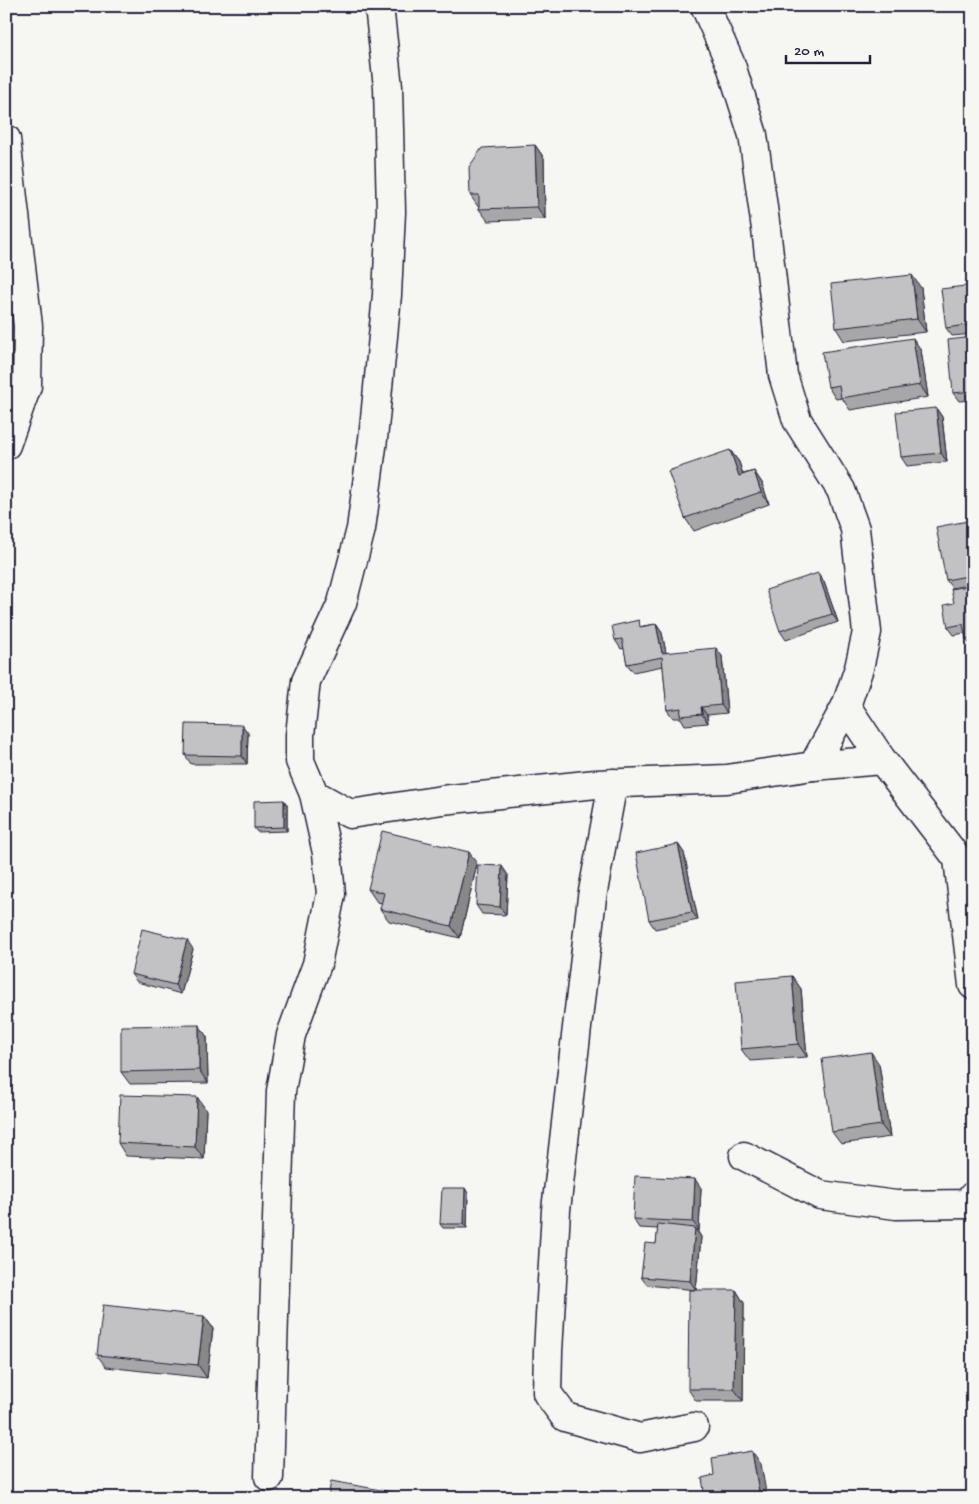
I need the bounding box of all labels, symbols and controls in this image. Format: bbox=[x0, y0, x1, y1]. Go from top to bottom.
scale bar bbox=[786, 32, 870, 64]
text: 20 m bbox=[794, 43, 824, 61]

